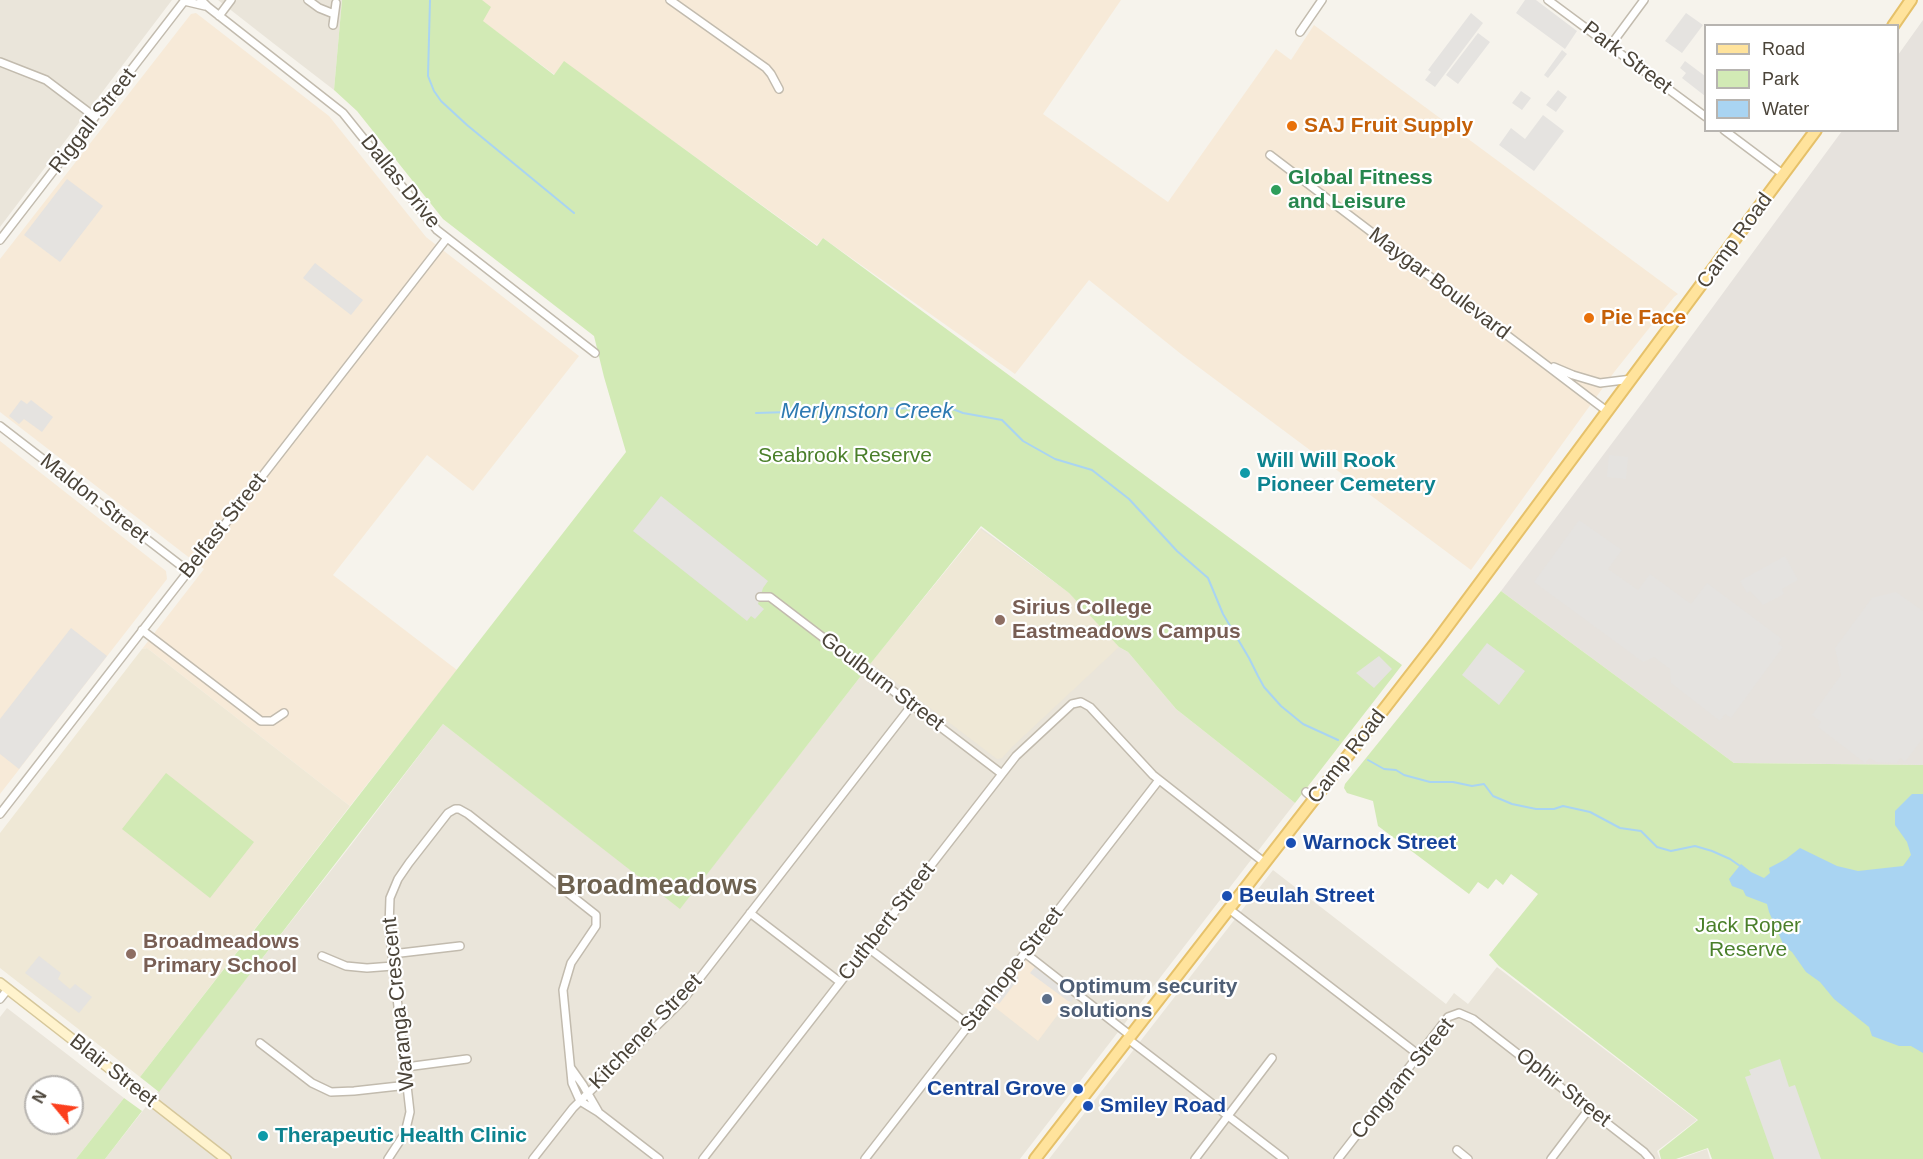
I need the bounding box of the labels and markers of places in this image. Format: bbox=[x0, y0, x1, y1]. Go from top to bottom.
place label: SAJ Fruit Supply bbox=[1304, 113, 1473, 139]
marker: SAJ Fruit Supply bbox=[1285, 119, 1299, 133]
place label: Global Fitness and Leisure bbox=[1288, 165, 1433, 215]
marker: Global Fitness and Leisure bbox=[1269, 183, 1283, 197]
place label: Pie Face bbox=[1601, 305, 1686, 331]
marker: Pie Face bbox=[1582, 311, 1596, 325]
place label: Will Will Rook Pioneer Cemetery bbox=[1257, 448, 1436, 498]
marker: Will Will Rook Pioneer Cemetery bbox=[1238, 466, 1252, 480]
place label: Sirius College Eastmeadows Campus bbox=[1012, 595, 1241, 645]
marker: Sirius College Eastmeadows Campus bbox=[993, 613, 1007, 627]
place label: Warnock Street bbox=[1303, 830, 1456, 856]
marker: Warnock Street bbox=[1284, 836, 1298, 850]
place label: Beulah Street bbox=[1239, 883, 1374, 909]
marker: Beulah Street bbox=[1220, 889, 1234, 903]
place label: Broadmeadows Primary School bbox=[143, 929, 299, 979]
marker: Broadmeadows Primary School bbox=[124, 947, 138, 961]
place label: Optimum security solutions bbox=[1059, 974, 1238, 1024]
marker: Optimum security solutions bbox=[1040, 992, 1054, 1006]
place label: Central Grove bbox=[927, 1076, 1066, 1102]
marker: Central Grove bbox=[1071, 1082, 1085, 1096]
place label: Smiley Road bbox=[1100, 1093, 1226, 1119]
marker: Smiley Road bbox=[1081, 1099, 1095, 1113]
place label: Therapeutic Health Clinic bbox=[275, 1123, 527, 1149]
marker: Therapeutic Health Clinic bbox=[256, 1129, 270, 1143]

